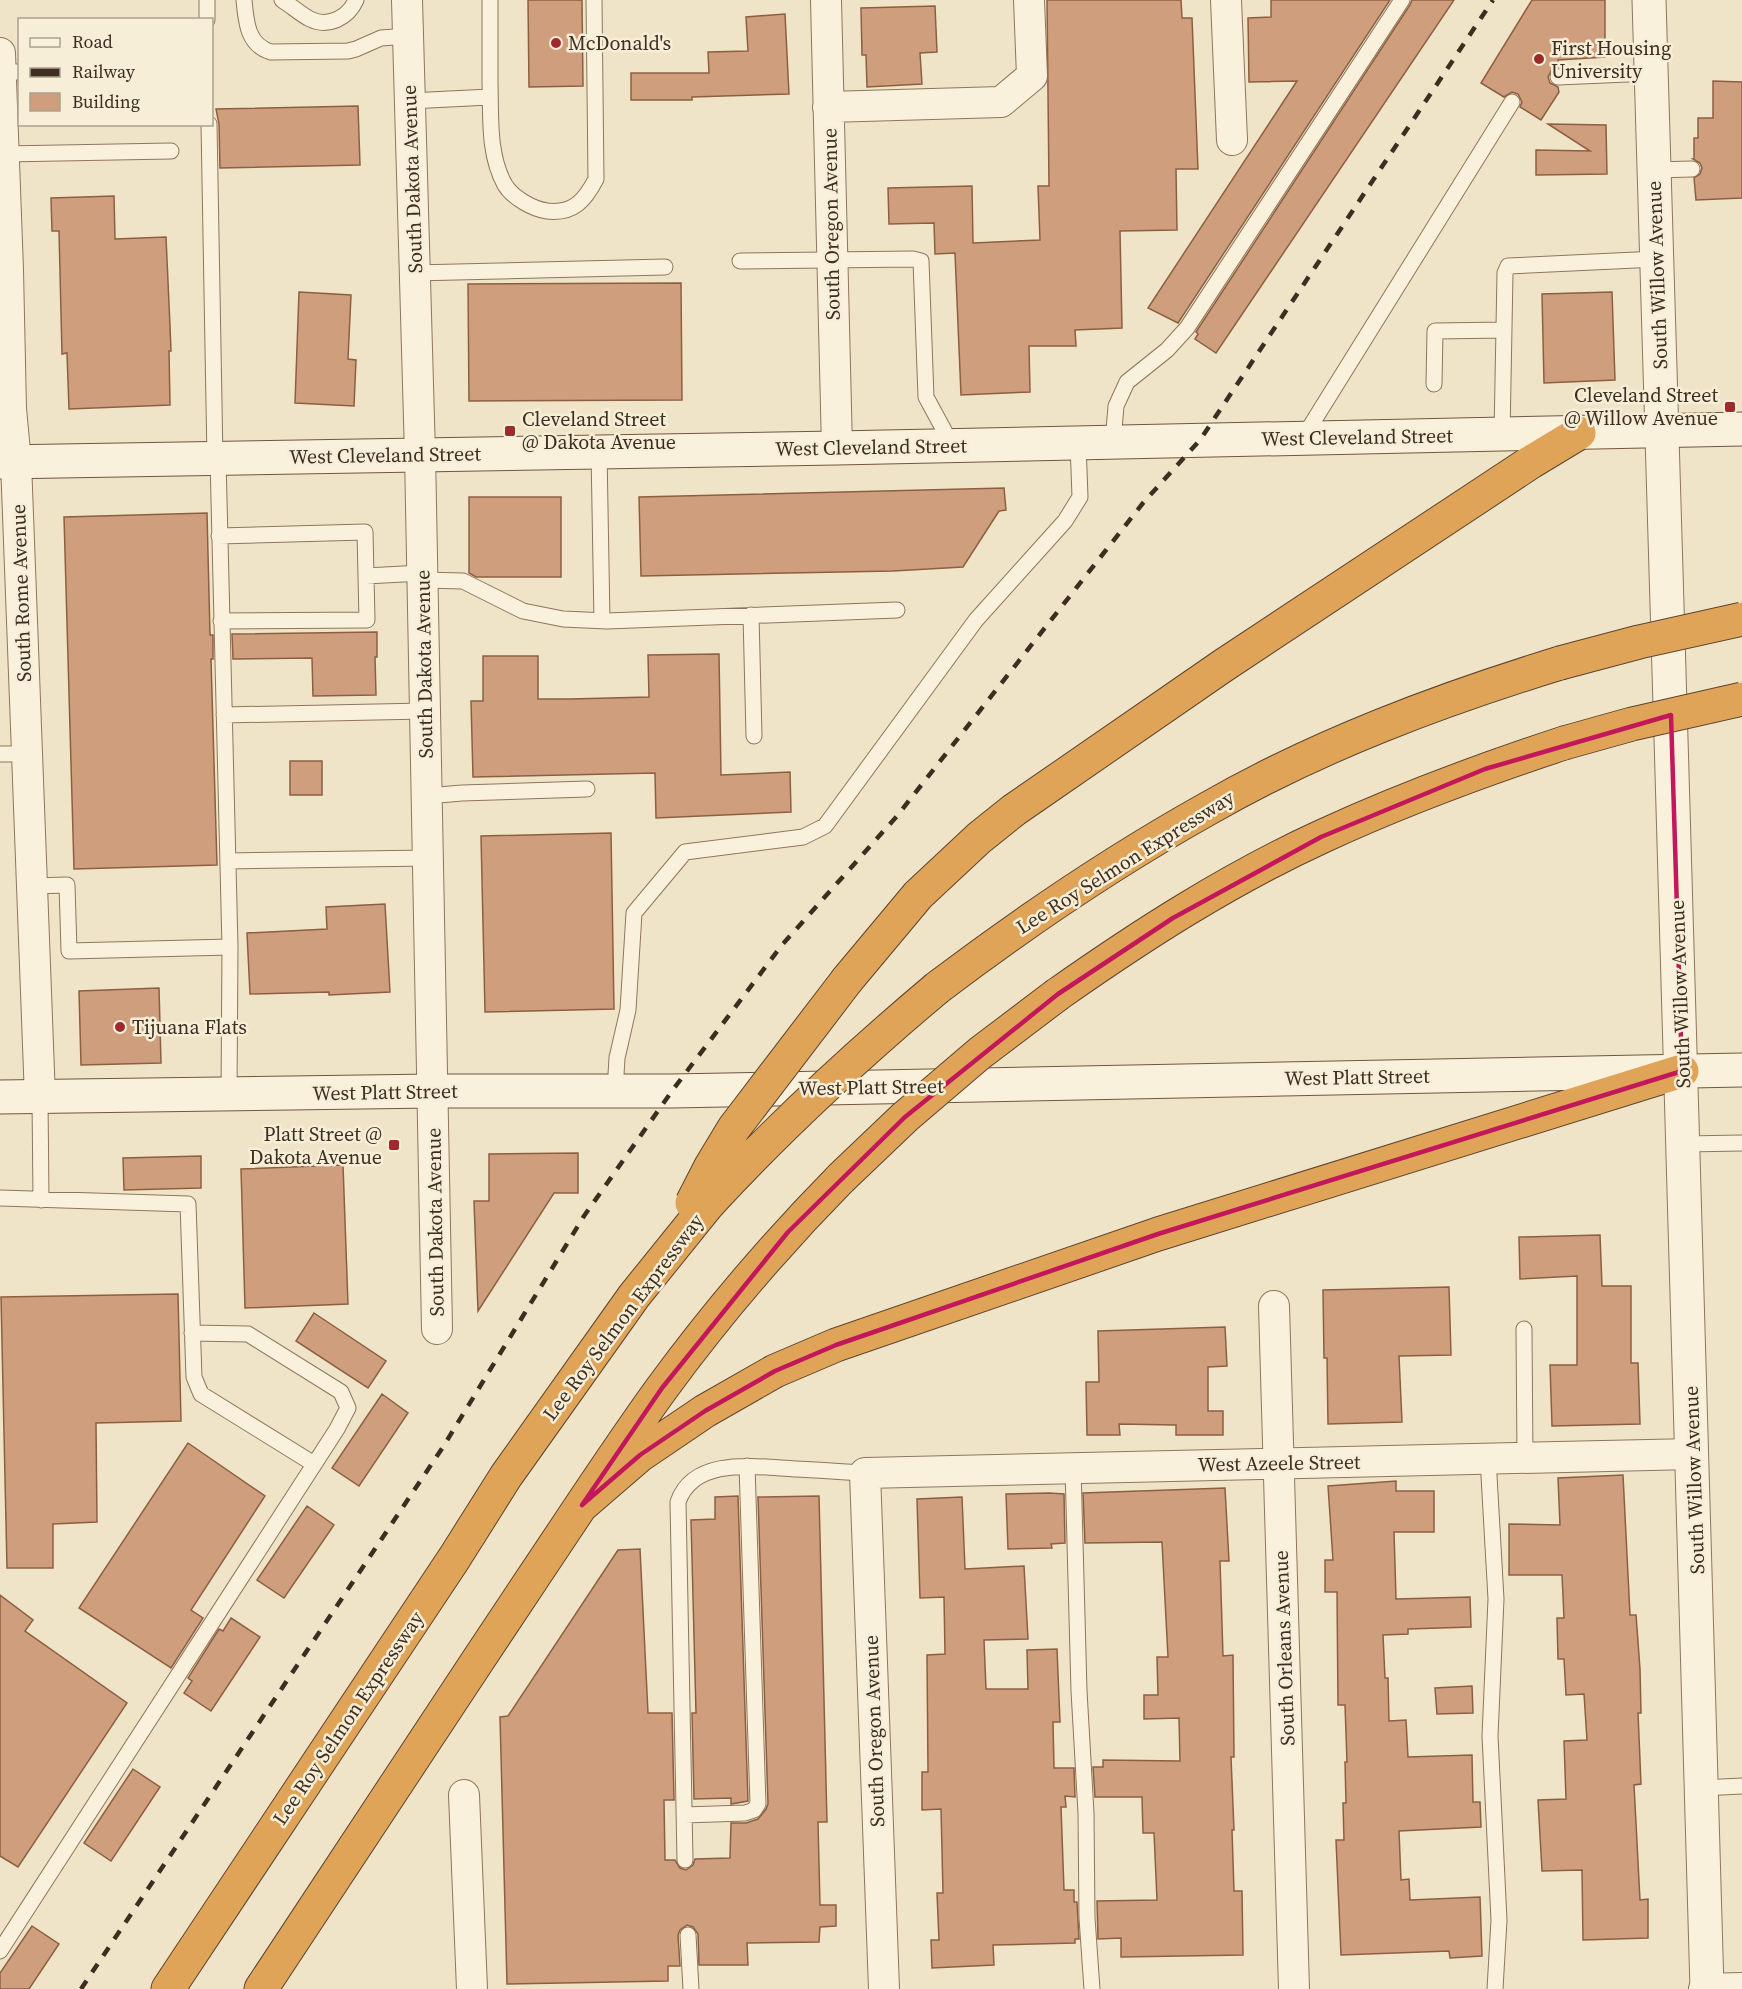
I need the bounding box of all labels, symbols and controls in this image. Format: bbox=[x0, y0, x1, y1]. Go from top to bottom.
legend bbox=[18, 18, 213, 126]
text: Road bbox=[72, 29, 113, 54]
place label: McDonald's bbox=[568, 29, 671, 57]
place label: First Housing University bbox=[1551, 34, 1671, 85]
marker: McDonald's bbox=[549, 36, 563, 50]
marker: First Housing University bbox=[1532, 52, 1546, 66]
text: Railway bbox=[72, 59, 136, 84]
street label: South Dakota Avenue bbox=[395, 84, 429, 274]
text: Building bbox=[72, 89, 140, 114]
street label: South Oregon Avenue bbox=[815, 128, 847, 320]
street label: South Willow Avenue bbox=[1640, 180, 1674, 370]
place label: Cleveland Street @ Willow Avenue bbox=[1564, 381, 1718, 432]
marker: Cleveland Street @ Willow Avenue bbox=[1723, 400, 1737, 414]
place label: Cleveland Street @ Dakota Avenue bbox=[522, 405, 676, 456]
street label: West Cleveland Street bbox=[1261, 421, 1454, 453]
marker: Cleveland Street @ Dakota Avenue bbox=[503, 424, 517, 438]
street label: West Cleveland Street bbox=[775, 431, 968, 463]
street label: West Cleveland Street bbox=[289, 439, 482, 471]
street label: South Rome Avenue bbox=[4, 503, 38, 683]
street label: South Dakota Avenue bbox=[408, 569, 440, 759]
street label: Lee Roy Selmon Expressway bbox=[1011, 783, 1240, 941]
street label: South Willow Avenue bbox=[1663, 899, 1697, 1089]
place label: Tijuana Flats bbox=[132, 1013, 247, 1041]
marker: Tijuana Flats bbox=[113, 1020, 127, 1034]
street label: West Platt Street bbox=[1284, 1062, 1430, 1092]
street label: West Platt Street bbox=[798, 1072, 944, 1102]
street label: West Platt Street bbox=[312, 1077, 458, 1107]
place label: Platt Street @ Dakota Avenue bbox=[249, 1120, 382, 1171]
street label: South Dakota Avenue bbox=[419, 1127, 451, 1317]
marker: Platt Street @ Dakota Avenue bbox=[387, 1138, 401, 1152]
street label: Lee Roy Selmon Expressway bbox=[536, 1207, 711, 1426]
street label: South Willow Avenue bbox=[1677, 1385, 1711, 1575]
street label: West Azeele Street bbox=[1197, 1448, 1361, 1478]
street label: South Orleans Avenue bbox=[1267, 1550, 1301, 1746]
street label: Lee Roy Selmon Expressway bbox=[266, 1605, 431, 1830]
street label: South Oregon Avenue bbox=[857, 1635, 891, 1827]

